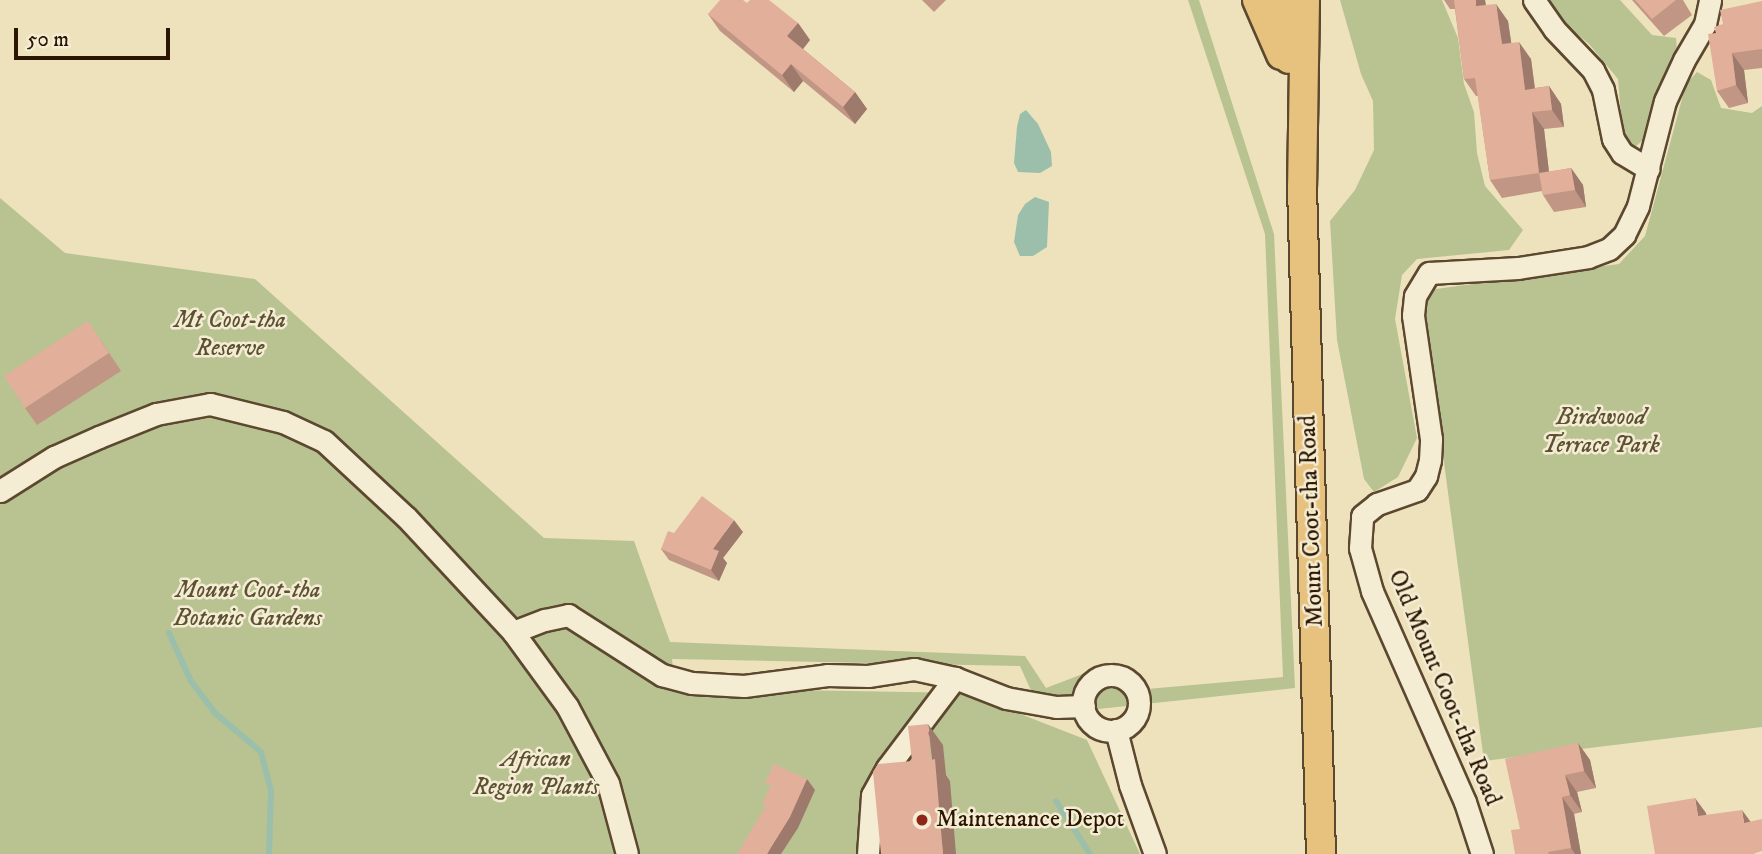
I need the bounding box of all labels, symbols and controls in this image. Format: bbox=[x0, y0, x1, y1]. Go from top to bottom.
scale bar bbox=[18, 14, 173, 58]
text: 50 m bbox=[27, 27, 69, 53]
park label: Mt Coot-tha Reserve bbox=[174, 307, 286, 363]
park label: Birdwood Terrace Park bbox=[1542, 404, 1660, 460]
street label: Mount Coot-tha Road bbox=[1294, 414, 1330, 628]
street label: Old Mount Coot-tha Road bbox=[1381, 566, 1507, 810]
park label: Mount Coot-tha Botanic Gardens bbox=[174, 577, 322, 633]
park label: African Region Plants bbox=[473, 746, 599, 802]
place label: Maintenance Depot bbox=[936, 806, 1124, 834]
marker: Maintenance Depot bbox=[914, 812, 930, 828]

